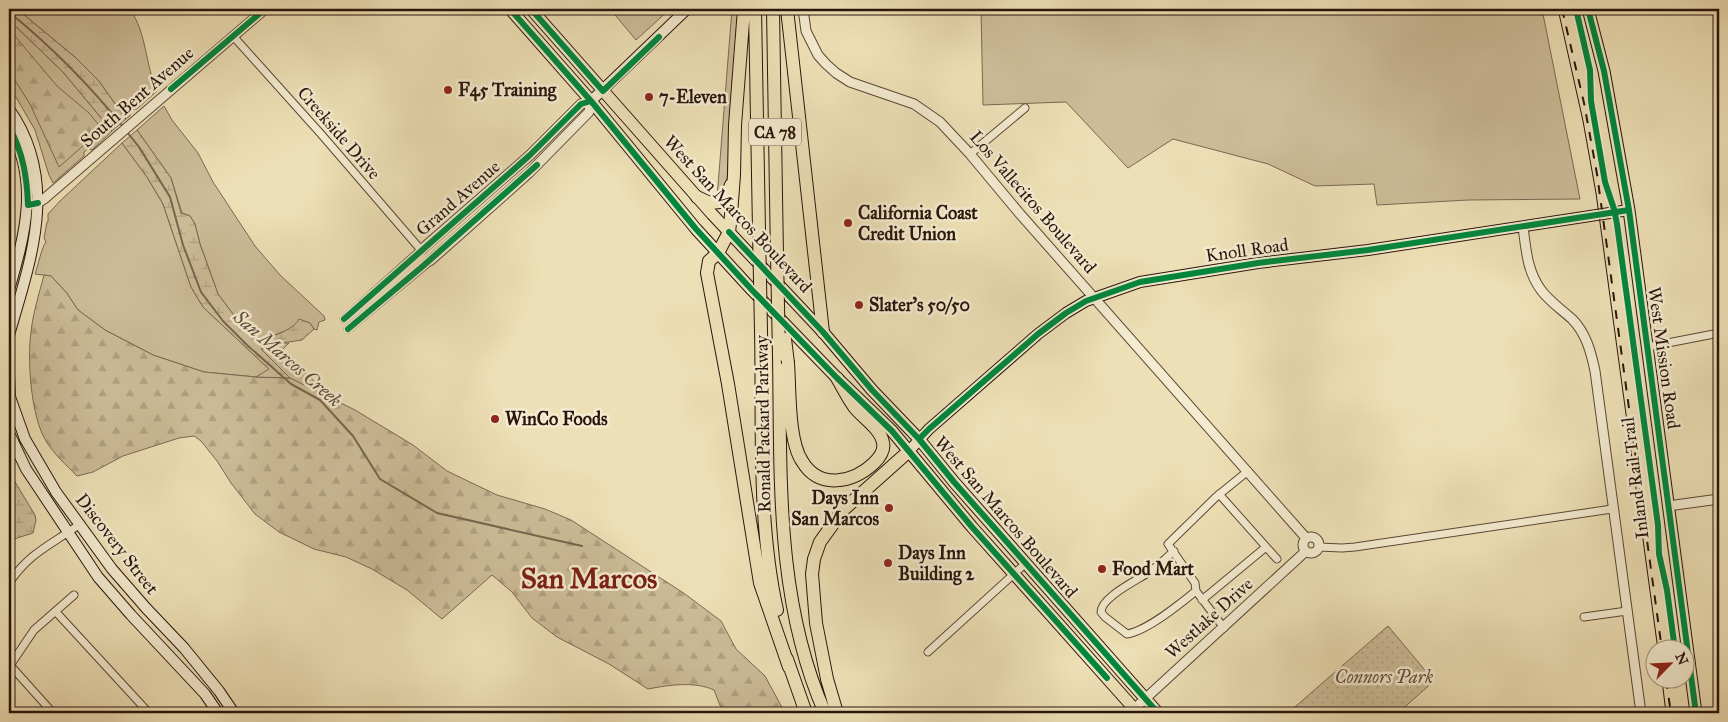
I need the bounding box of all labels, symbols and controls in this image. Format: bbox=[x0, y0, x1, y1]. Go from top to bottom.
street label: South Bent Avenue bbox=[76, 42, 198, 152]
place label: F45 Training bbox=[458, 79, 557, 102]
street label: Creekside Drive bbox=[293, 82, 385, 184]
marker: F45 Training bbox=[442, 84, 454, 96]
place label: 7-Eleven bbox=[659, 86, 727, 108]
marker: 7-Eleven bbox=[643, 91, 655, 103]
road number: CA 78 bbox=[749, 118, 801, 146]
street label: Los Vallecitos Boulevard bbox=[965, 126, 1101, 278]
street label: West San Marcos Boulevard bbox=[659, 131, 817, 297]
street label: Grand Avenue bbox=[411, 156, 505, 240]
place label: California Coast Credit Union bbox=[858, 202, 978, 245]
marker: California Coast Credit Union bbox=[842, 217, 854, 229]
street label: Knoll Road bbox=[1204, 233, 1290, 267]
street label: West Mission Road bbox=[1643, 285, 1685, 431]
place label: Slater's 50/50 bbox=[869, 294, 970, 316]
marker: Slater's 50/50 bbox=[853, 299, 865, 311]
water label: San Marcos Creek bbox=[228, 305, 347, 412]
street label: Ronald Packard Parkway bbox=[750, 334, 776, 513]
place label: WinCo Foods bbox=[505, 408, 608, 430]
marker: WinCo Foods bbox=[489, 413, 501, 425]
street label: Inland Rail Trail bbox=[1617, 416, 1653, 540]
street label: West San Marcos Boulevard bbox=[930, 432, 1082, 602]
place label: Days Inn San Marcos bbox=[791, 487, 879, 530]
street label: Discovery Street bbox=[71, 489, 164, 599]
marker: Days Inn San Marcos bbox=[883, 502, 895, 514]
place label: Days Inn Building 2 bbox=[898, 542, 975, 586]
marker: Days Inn Building 2 bbox=[882, 557, 894, 569]
place label: Food Mart bbox=[1112, 558, 1195, 580]
district label: San Marcos bbox=[521, 561, 657, 596]
marker: Food Mart bbox=[1096, 563, 1108, 575]
street label: Westlake Drive bbox=[1161, 573, 1257, 663]
north arrow bbox=[1646, 640, 1696, 690]
text: N bbox=[1671, 650, 1692, 668]
park label: Connors Park bbox=[1335, 666, 1433, 688]

